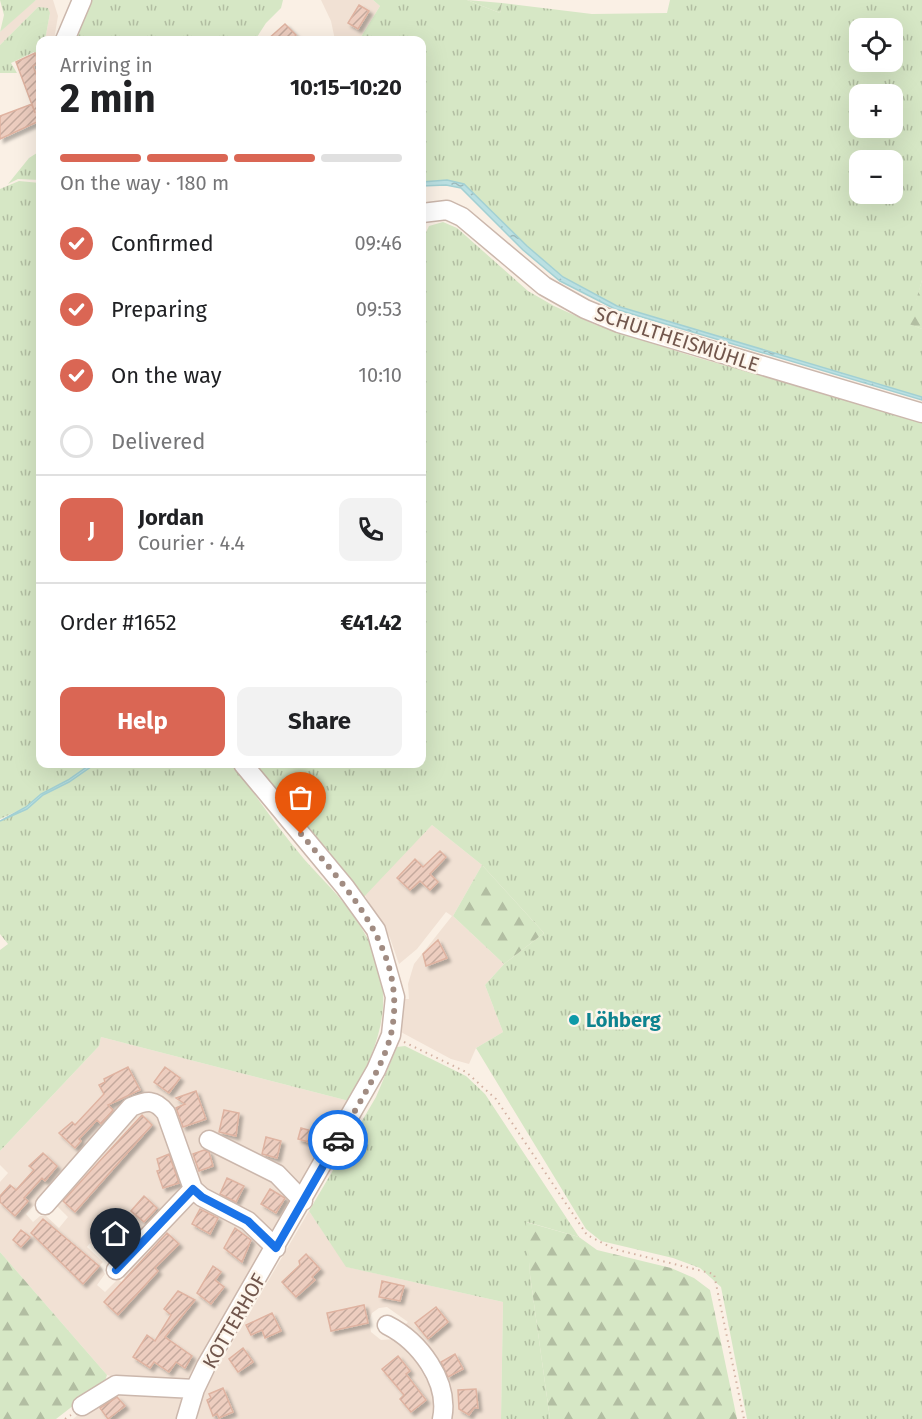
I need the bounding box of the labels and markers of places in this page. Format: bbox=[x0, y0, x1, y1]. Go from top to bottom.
pin bbox=[275, 772, 326, 834]
place label: Löhberg bbox=[586, 1008, 662, 1032]
marker: Löhberg bbox=[567, 1013, 581, 1027]
pin bbox=[90, 1208, 141, 1270]

